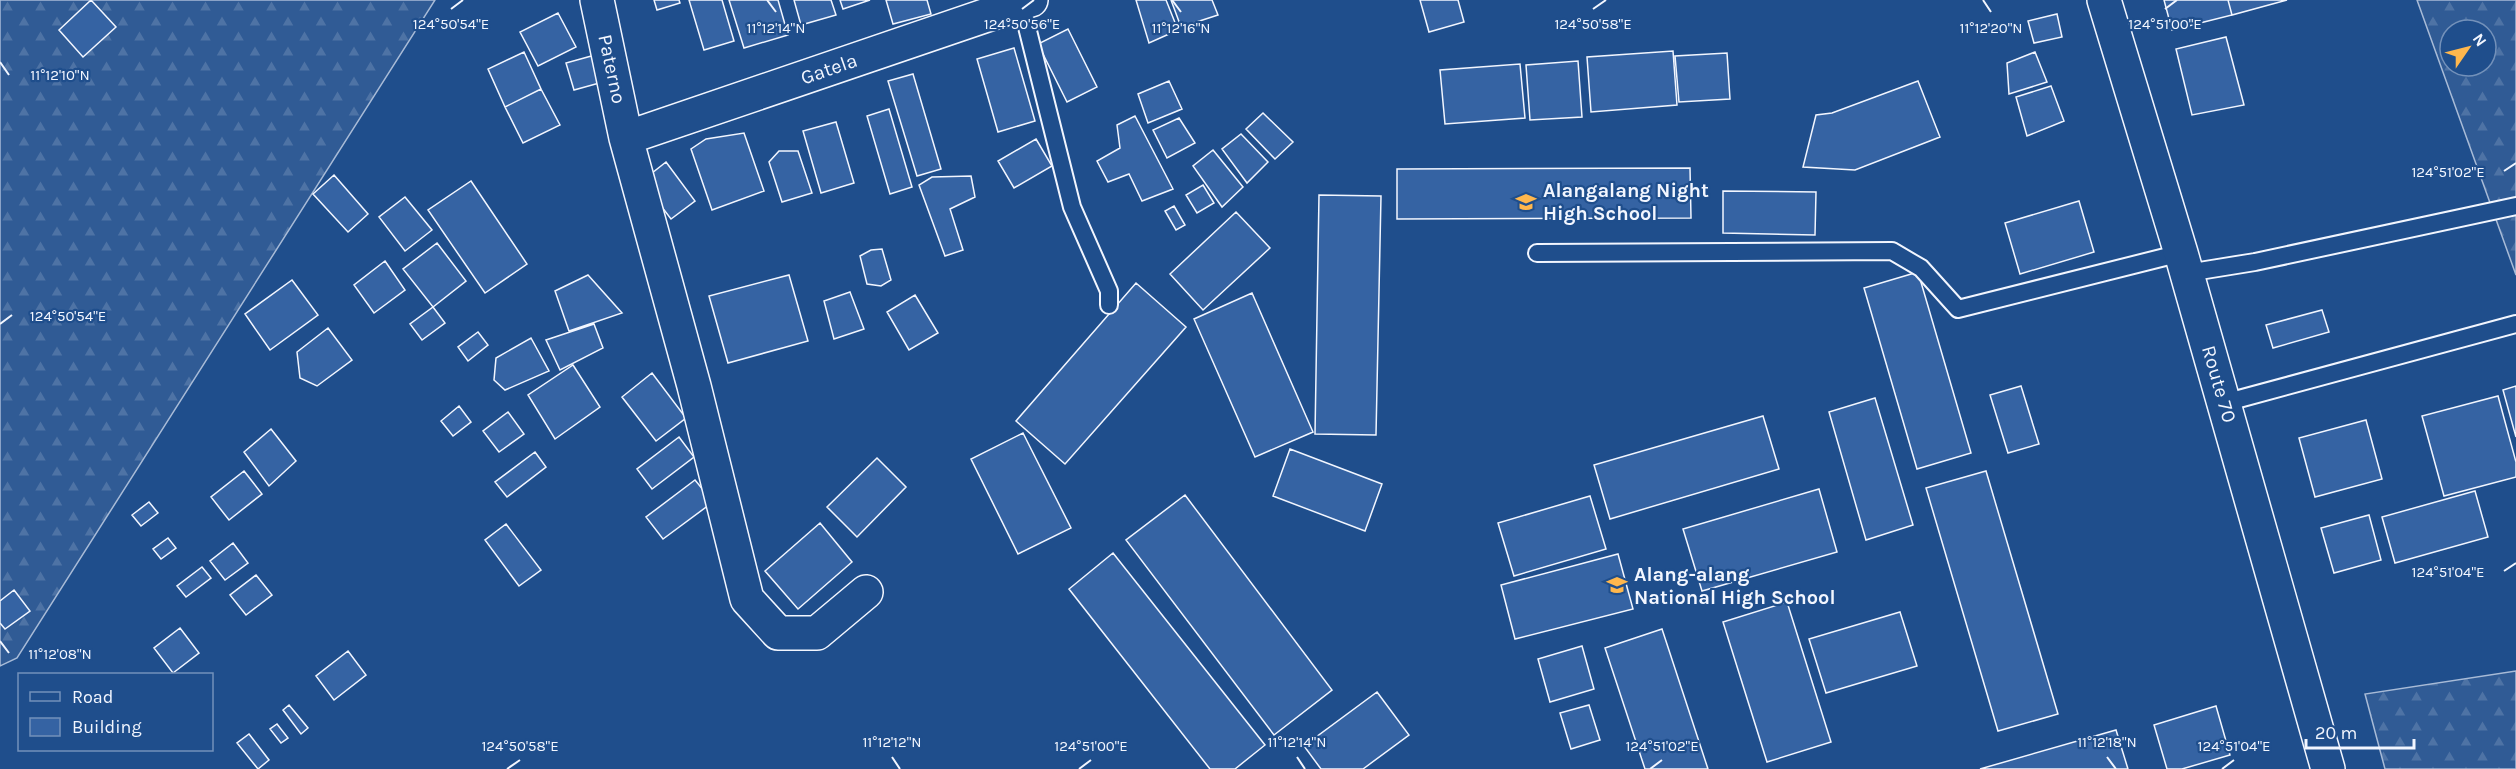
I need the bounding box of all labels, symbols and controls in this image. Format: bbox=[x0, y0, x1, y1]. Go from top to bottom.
text: 124°50'54"E bbox=[413, 15, 489, 33]
text: 124°50'56"E bbox=[984, 15, 1060, 33]
text: 124°50'58"E bbox=[1554, 15, 1632, 33]
text: 124°51'00"E bbox=[2128, 15, 2202, 33]
north arrow bbox=[2438, 18, 2498, 78]
text: 11°12'14"N bbox=[747, 19, 805, 37]
text: 11°12'16"N bbox=[1151, 19, 1211, 37]
text: 11°12'20"N bbox=[1959, 19, 2023, 37]
text: N bbox=[2469, 30, 2491, 50]
street label: Paterno bbox=[593, 32, 631, 106]
street label: Gatela bbox=[798, 49, 860, 89]
text: 11°12'10"N bbox=[30, 66, 90, 84]
text: 124°51'02"E bbox=[2411, 163, 2485, 181]
place label: Alangalang Night High School bbox=[1543, 179, 1709, 225]
school or university icon: Alangalang Night High School bbox=[1514, 190, 1538, 214]
text: 124°50'54"E bbox=[30, 307, 106, 325]
street label: Route 70 bbox=[2197, 343, 2241, 425]
place label: Alang-alang National High School bbox=[1634, 563, 1835, 609]
text: 124°51'04"E bbox=[2412, 563, 2484, 581]
school or university icon: Alang-alang National High School bbox=[1605, 573, 1629, 597]
text: 11°12'08"N bbox=[28, 645, 92, 663]
legend bbox=[18, 673, 213, 751]
text: Road bbox=[72, 686, 113, 708]
scale bar bbox=[2306, 712, 2414, 750]
text: Building bbox=[72, 716, 142, 738]
text: 20 m bbox=[2315, 722, 2357, 744]
text: 11°12'12"N bbox=[862, 733, 922, 751]
text: 11°12'14"N bbox=[1268, 733, 1326, 751]
text: 11°12'18"N bbox=[2077, 733, 2137, 751]
text: 124°50'58"E bbox=[481, 737, 559, 755]
text: 124°51'00"E bbox=[1054, 737, 1128, 755]
text: 124°51'02"E bbox=[1625, 737, 1699, 755]
text: 124°51'04"E bbox=[2198, 737, 2270, 755]

